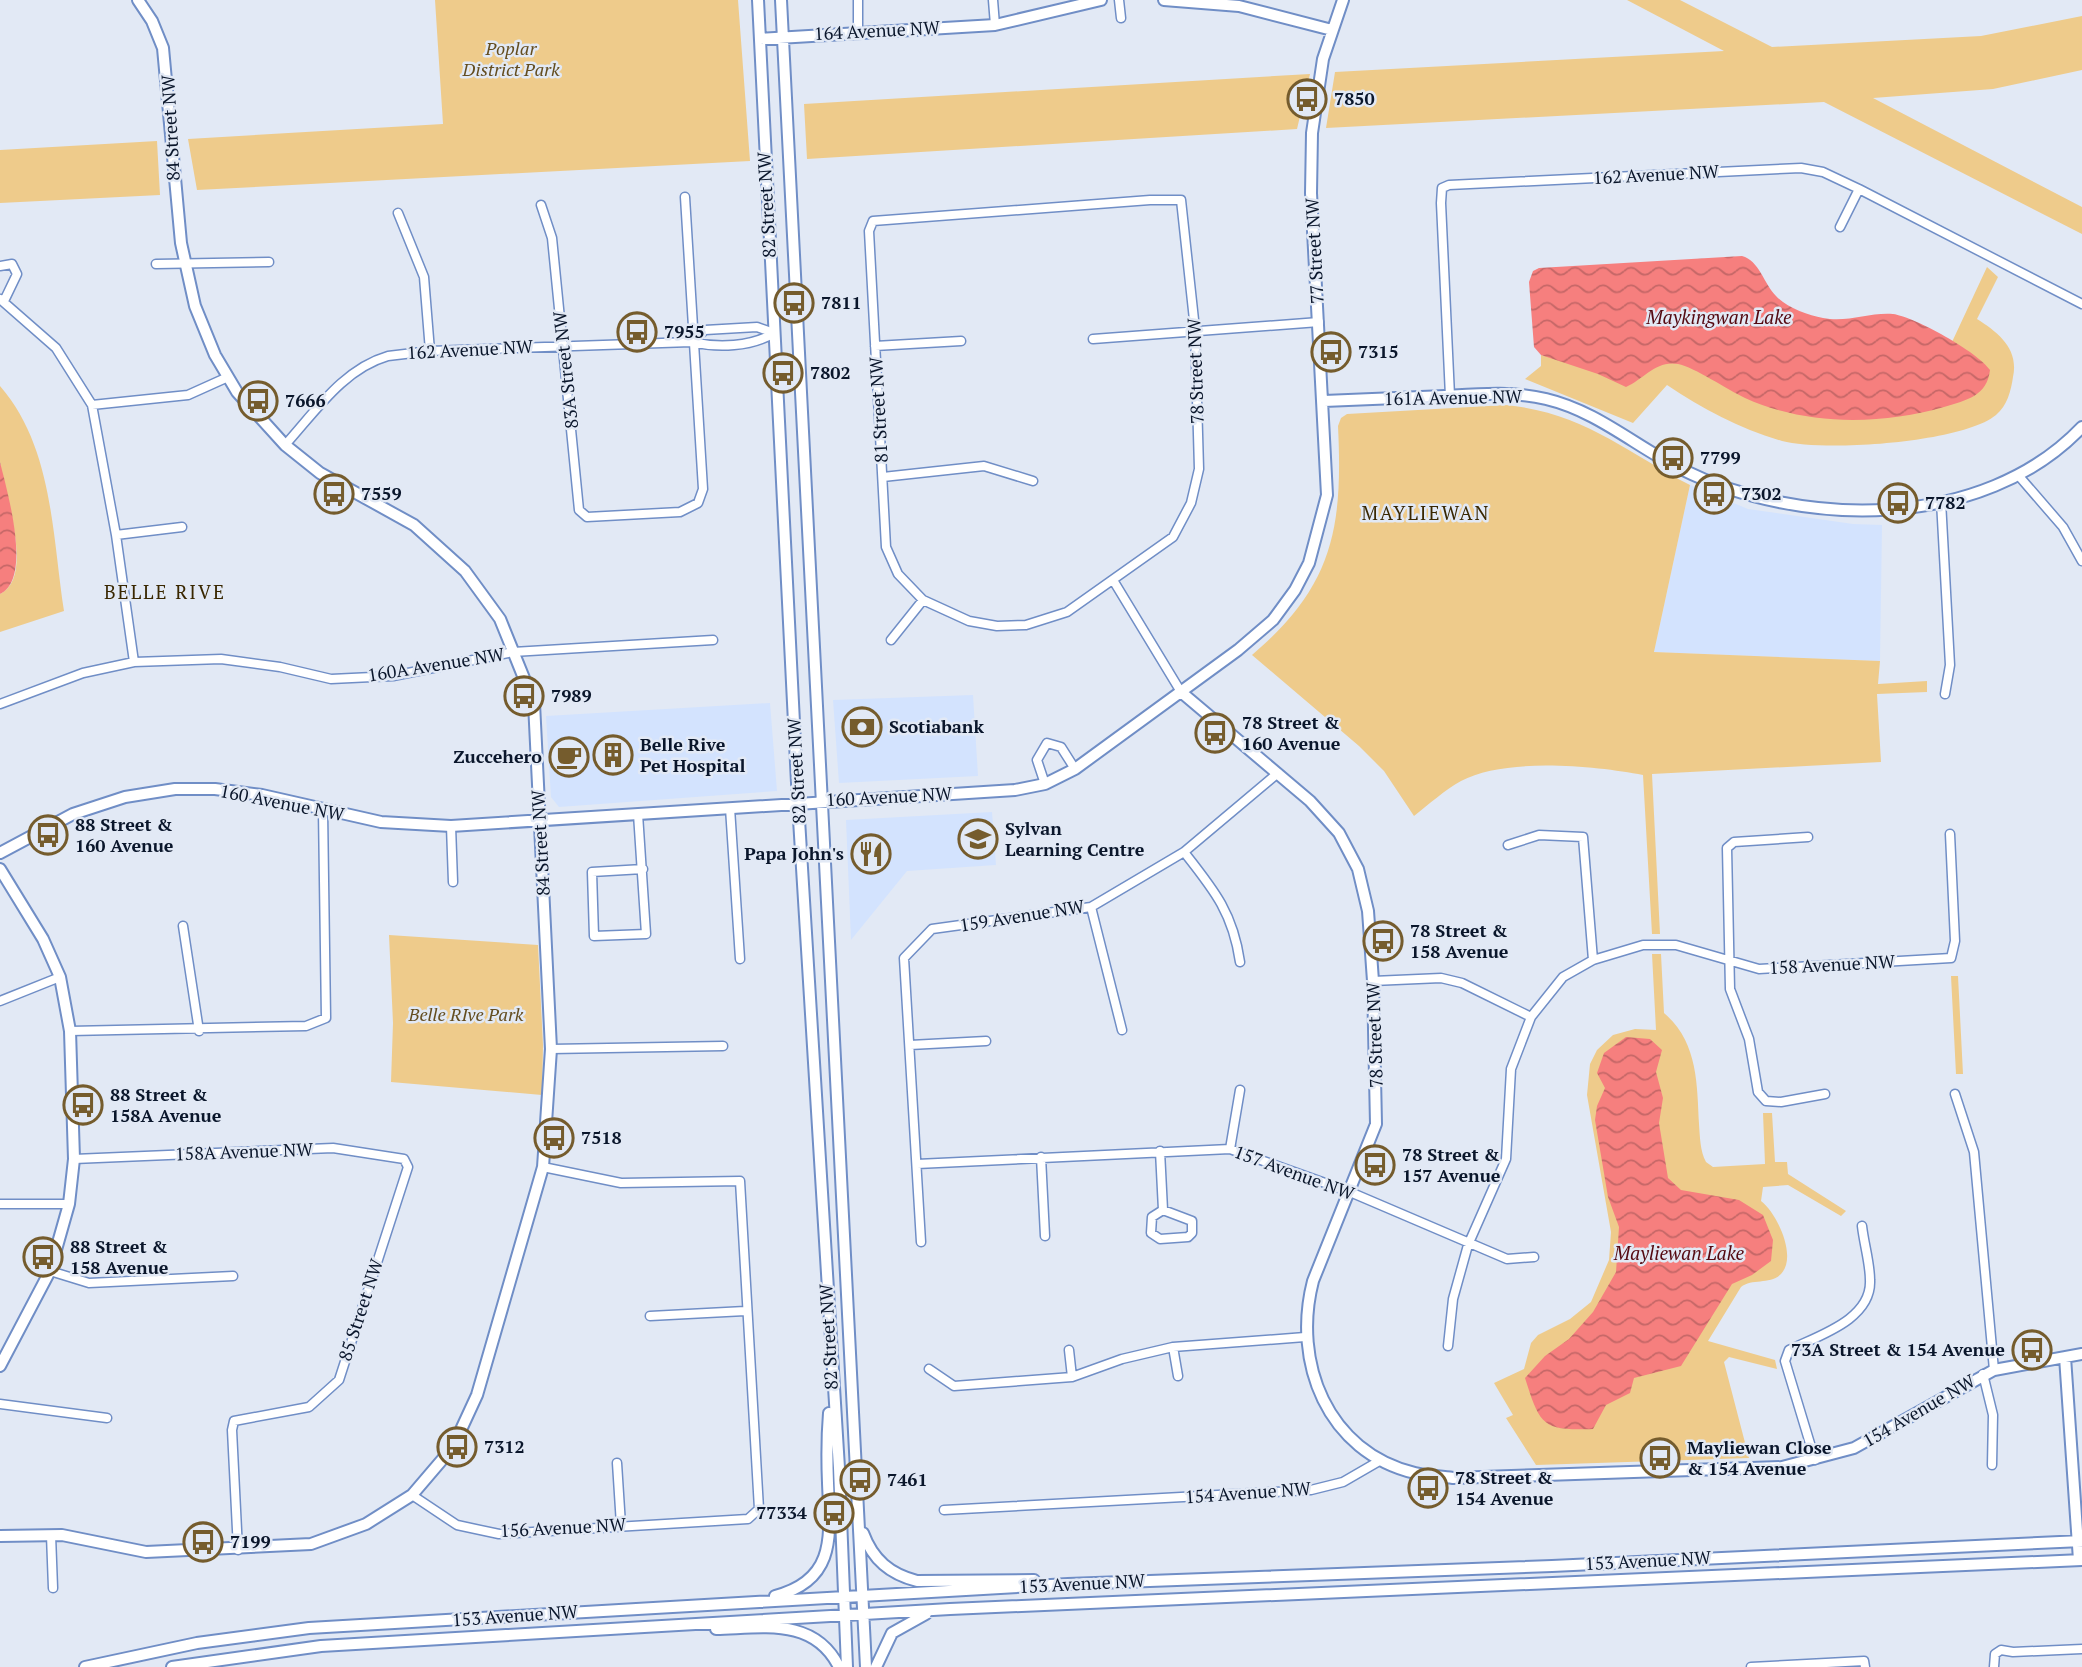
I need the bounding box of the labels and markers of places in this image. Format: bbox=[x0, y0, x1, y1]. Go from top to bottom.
bus stop icon: 7850 bbox=[1286, 78, 1328, 120]
place label: 7850 bbox=[1334, 86, 1375, 110]
bus stop icon: 7811 bbox=[773, 282, 815, 324]
place label: 7811 bbox=[821, 290, 862, 314]
bus stop icon: 7955 bbox=[616, 311, 658, 353]
place label: 7955 bbox=[664, 319, 705, 343]
bus stop icon: 7315 bbox=[1310, 331, 1352, 373]
place label: 7315 bbox=[1358, 339, 1399, 363]
bus stop icon: 7802 bbox=[762, 352, 804, 394]
place label: 7802 bbox=[810, 360, 851, 384]
bus stop icon: 7666 bbox=[237, 380, 279, 422]
place label: 7666 bbox=[285, 388, 326, 412]
bus stop icon: 7799 bbox=[1652, 437, 1694, 479]
place label: 7799 bbox=[1700, 445, 1741, 469]
bus stop icon: 7559 bbox=[313, 473, 355, 515]
bus stop icon: 7302 bbox=[1693, 473, 1735, 515]
place label: 7559 bbox=[361, 481, 402, 505]
place label: 7302 bbox=[1741, 481, 1782, 505]
bus stop icon: 7782 bbox=[1877, 482, 1919, 524]
place label: 7782 bbox=[1925, 490, 1966, 514]
bus stop icon: 7989 bbox=[503, 675, 545, 717]
place label: 7989 bbox=[551, 683, 592, 707]
bank icon: Scotiabank bbox=[841, 706, 883, 748]
place label: 78 Street & 160 Avenue bbox=[1242, 710, 1341, 755]
bus stop icon: 78 Street & 160 Avenue bbox=[1194, 712, 1236, 754]
place label: Scotiabank bbox=[889, 714, 984, 738]
place label: Belle Rive Pet Hospital bbox=[640, 732, 746, 777]
building icon: Belle Rive Pet Hospital bbox=[592, 734, 634, 776]
cafe icon: Zuccehero bbox=[548, 736, 590, 778]
place label: Zuccehero bbox=[453, 744, 542, 768]
place label: 88 Street & 160 Avenue bbox=[75, 812, 174, 857]
bus stop icon: 88 Street & 160 Avenue bbox=[27, 814, 69, 856]
place label: Sylvan Learning Centre bbox=[1005, 816, 1145, 861]
school or university icon: Sylvan Learning Centre bbox=[957, 818, 999, 860]
restaurant icon: Papa John's bbox=[850, 833, 892, 875]
place label: Papa John's bbox=[744, 841, 844, 865]
place label: 78 Street & 158 Avenue bbox=[1410, 918, 1509, 963]
bus stop icon: 78 Street & 158 Avenue bbox=[1362, 920, 1404, 962]
place label: 88 Street & 158A Avenue bbox=[110, 1082, 222, 1127]
bus stop icon: 88 Street & 158A Avenue bbox=[62, 1084, 104, 1126]
bus stop icon: 7518 bbox=[533, 1117, 575, 1159]
place label: 7518 bbox=[581, 1125, 622, 1149]
place label: 78 Street & 157 Avenue bbox=[1402, 1142, 1501, 1187]
bus stop icon: 78 Street & 157 Avenue bbox=[1354, 1144, 1396, 1186]
place label: 88 Street & 158 Avenue bbox=[70, 1234, 169, 1279]
bus stop icon: 88 Street & 158 Avenue bbox=[22, 1236, 64, 1278]
bus stop icon: 73A Street & 154 Avenue bbox=[2011, 1329, 2053, 1371]
place label: 73A Street & 154 Avenue bbox=[1791, 1337, 2005, 1361]
bus stop icon: 7312 bbox=[436, 1426, 478, 1468]
place label: 7312 bbox=[484, 1434, 525, 1458]
place label: Mayliewan Close & 154 Avenue bbox=[1687, 1435, 1832, 1480]
bus stop icon: Mayliewan Close & 154 Avenue bbox=[1639, 1437, 1681, 1479]
bus stop icon: 7461 bbox=[839, 1459, 881, 1501]
place label: 78 Street & 154 Avenue bbox=[1455, 1465, 1554, 1510]
place label: 7461 bbox=[887, 1467, 928, 1491]
bus stop icon: 78 Street & 154 Avenue bbox=[1407, 1467, 1449, 1509]
bus stop icon: 77334 bbox=[813, 1492, 855, 1534]
place label: 77334 bbox=[756, 1500, 808, 1524]
bus stop icon: 7199 bbox=[182, 1521, 224, 1563]
place label: 7199 bbox=[230, 1529, 271, 1553]

